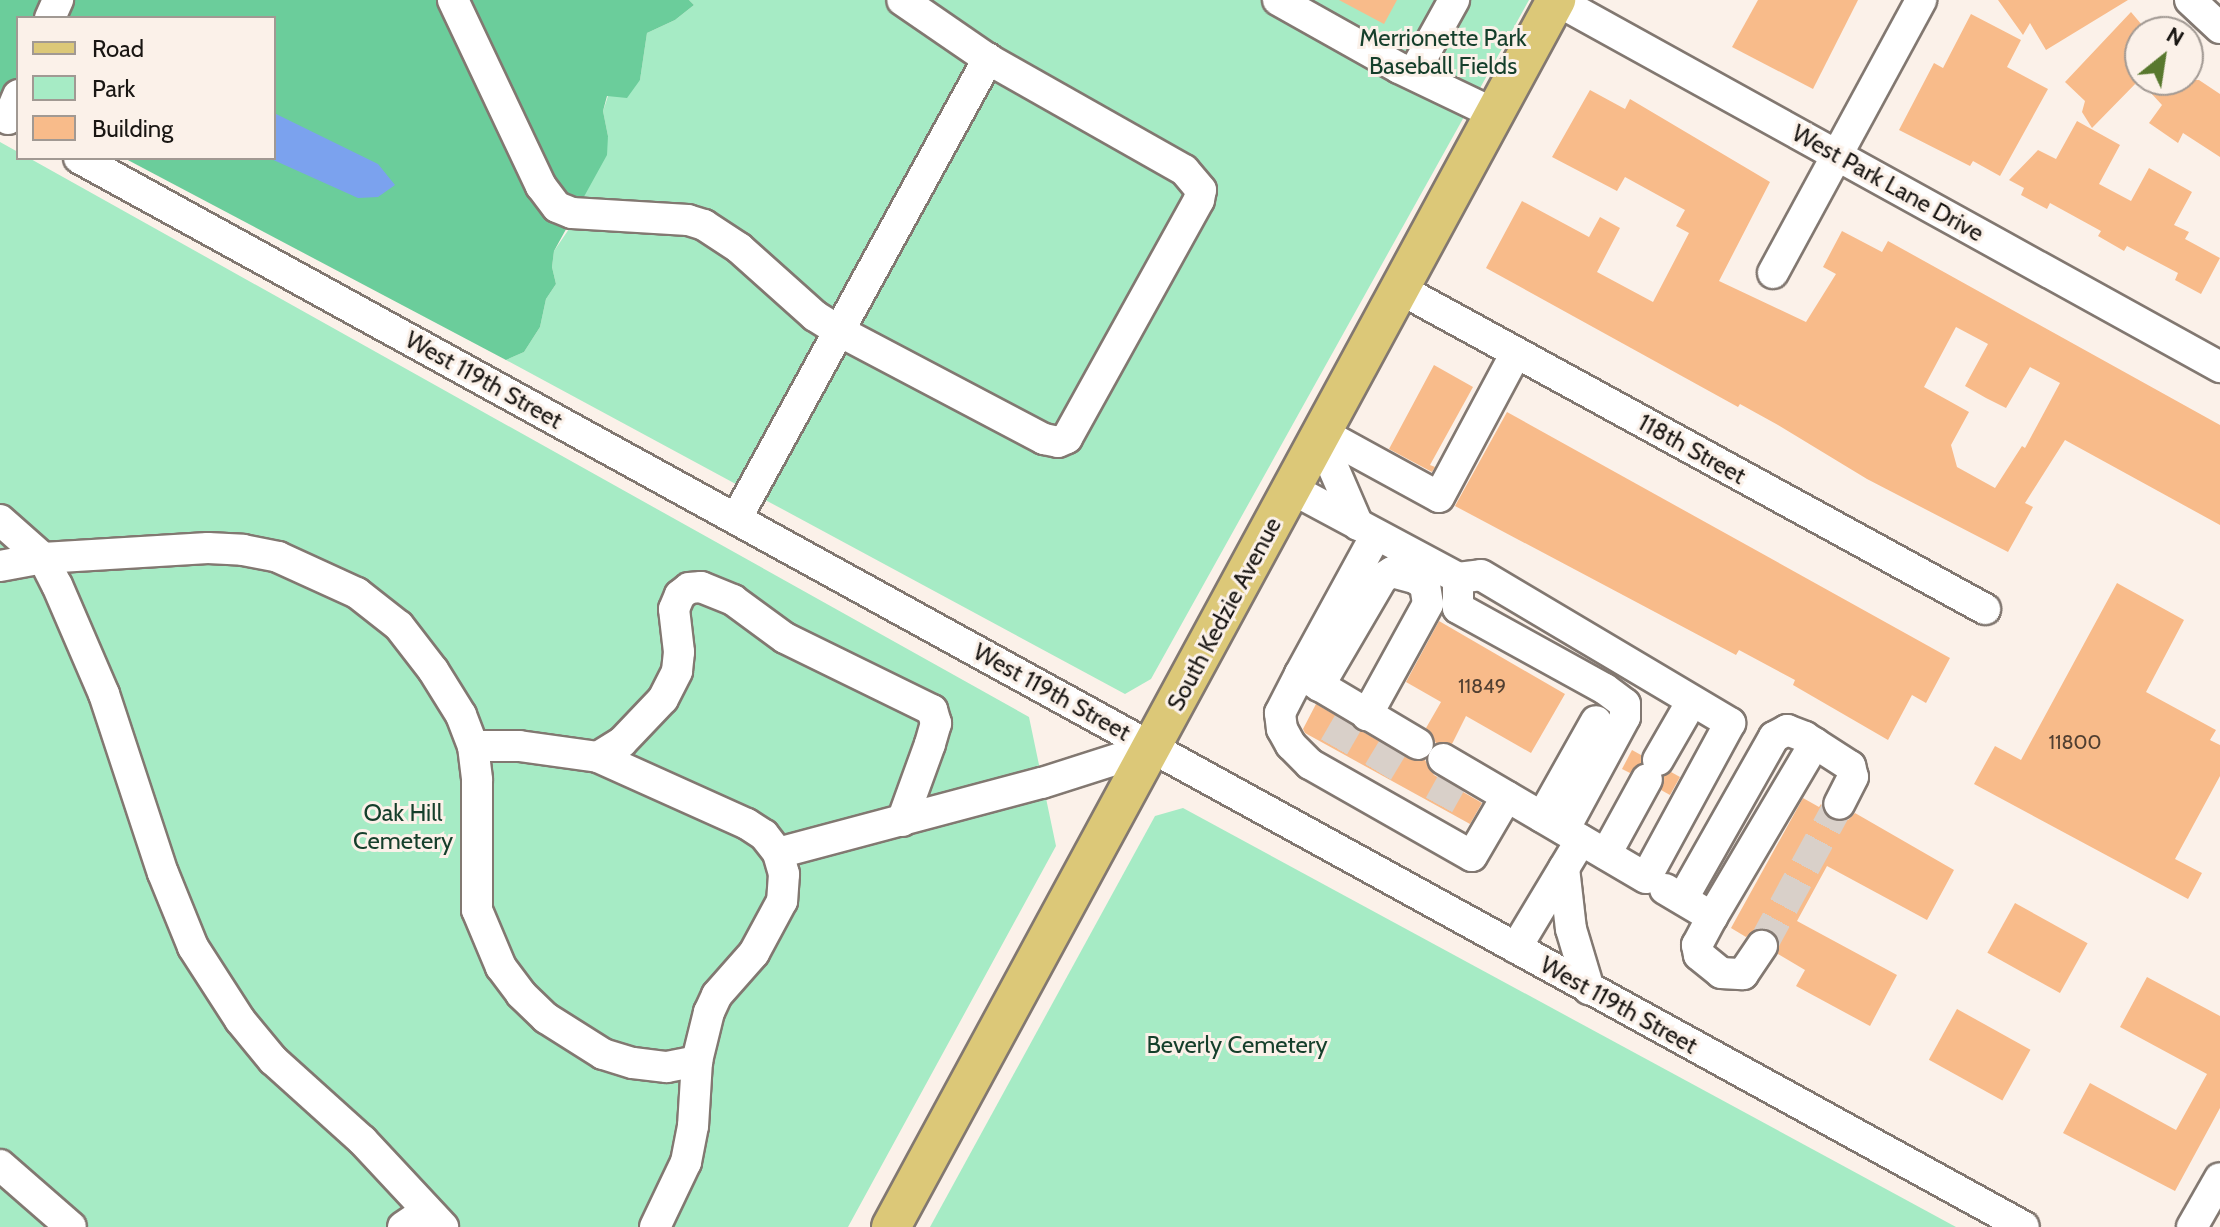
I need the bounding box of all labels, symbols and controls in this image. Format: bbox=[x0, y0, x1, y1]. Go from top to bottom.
legend bbox=[16, 16, 276, 160]
north arrow bbox=[2124, 16, 2204, 96]
text: N bbox=[2162, 21, 2189, 52]
park label: Merrionette Park Baseball Fields bbox=[1359, 24, 1527, 80]
text: Road bbox=[92, 34, 144, 63]
text: Park bbox=[92, 74, 135, 103]
text: Building bbox=[92, 114, 173, 143]
street label: West Park Lane Drive bbox=[1787, 118, 1989, 248]
street label: West 119th Street bbox=[401, 325, 567, 435]
street label: 118th Street bbox=[1633, 408, 1751, 490]
street label: South Kedzie Avenue bbox=[1161, 512, 1287, 716]
street label: West 119th Street bbox=[969, 637, 1135, 747]
house number: 11849 bbox=[1458, 674, 1506, 698]
house number: 11800 bbox=[2048, 730, 2102, 754]
park label: Oak Hill Cemetery bbox=[353, 799, 453, 855]
street label: West 119th Street bbox=[1536, 950, 1702, 1060]
park label: Beverly Cemetery bbox=[1146, 1031, 1328, 1059]

